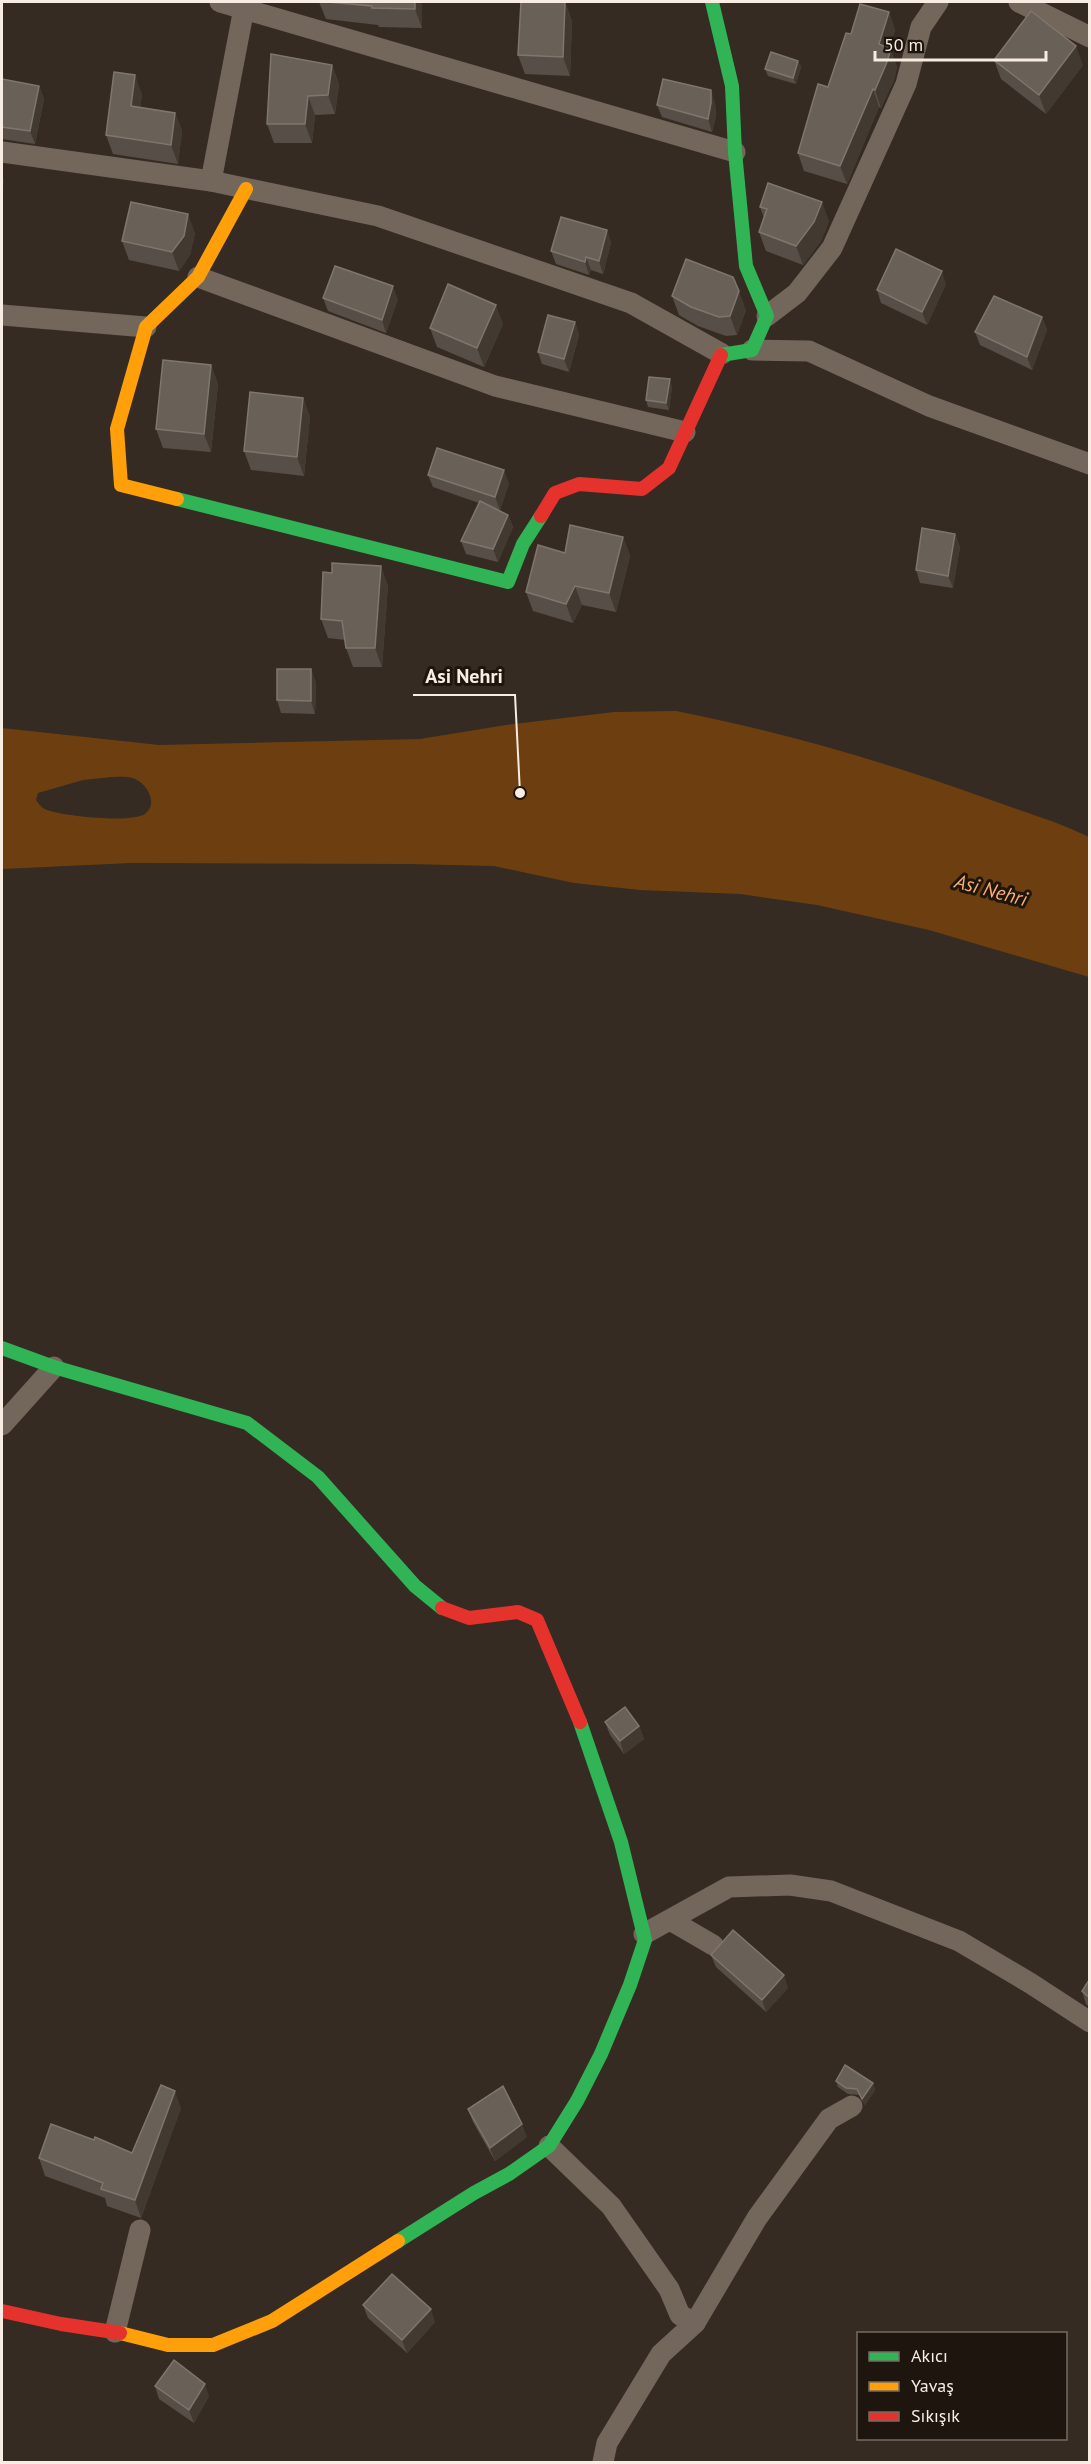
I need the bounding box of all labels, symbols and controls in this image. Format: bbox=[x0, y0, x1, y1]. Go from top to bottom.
scale bar bbox=[875, 24, 1046, 62]
text: 50 m bbox=[884, 33, 923, 56]
callout: Asi Nehri bbox=[413, 657, 515, 695]
text: Asi Nehri bbox=[425, 663, 503, 689]
water label: Asi Nehri bbox=[951, 868, 1031, 912]
legend bbox=[857, 2332, 1067, 2440]
text: Akıcı bbox=[911, 2344, 948, 2367]
text: Yavaş bbox=[911, 2374, 954, 2397]
text: Sıkışık bbox=[911, 2404, 960, 2427]

